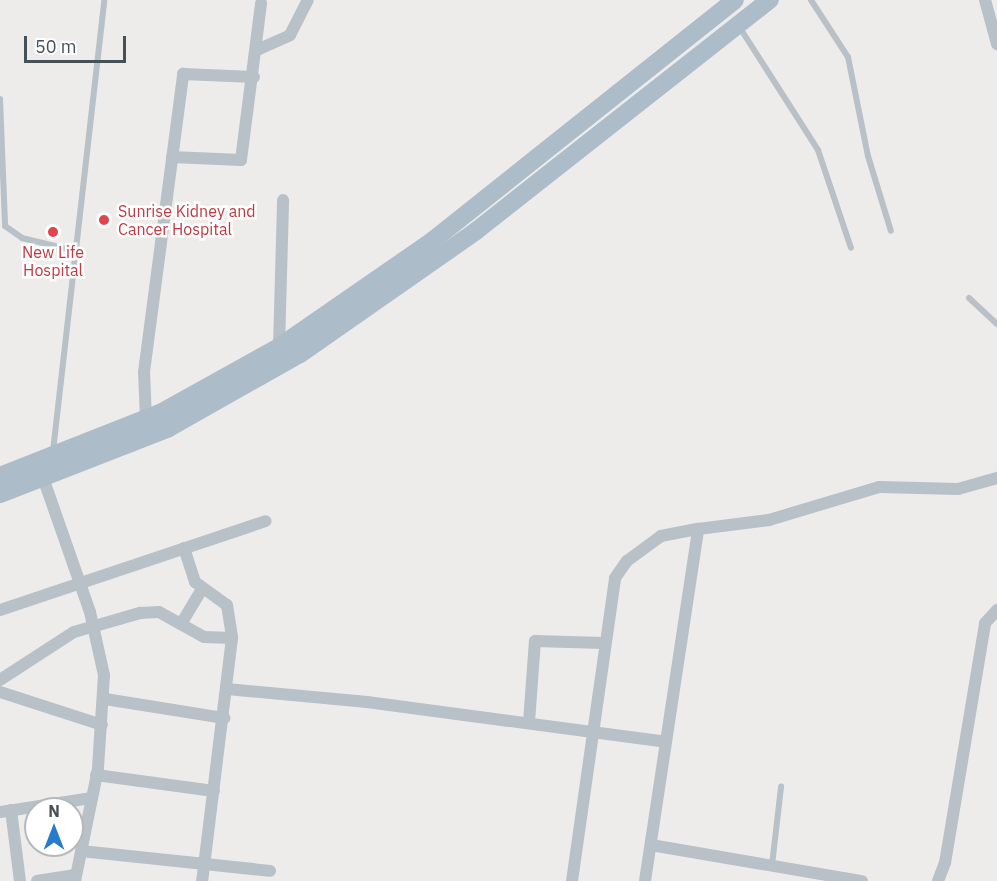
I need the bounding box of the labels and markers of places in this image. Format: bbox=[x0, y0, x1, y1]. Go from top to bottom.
place label: Sunrise Kidney and Cancer Hospital bbox=[118, 201, 256, 239]
marker: Sunrise Kidney and Cancer Hospital bbox=[95, 211, 113, 229]
marker: New Life Hospital bbox=[44, 223, 62, 241]
place label: New Life Hospital bbox=[22, 242, 84, 280]

